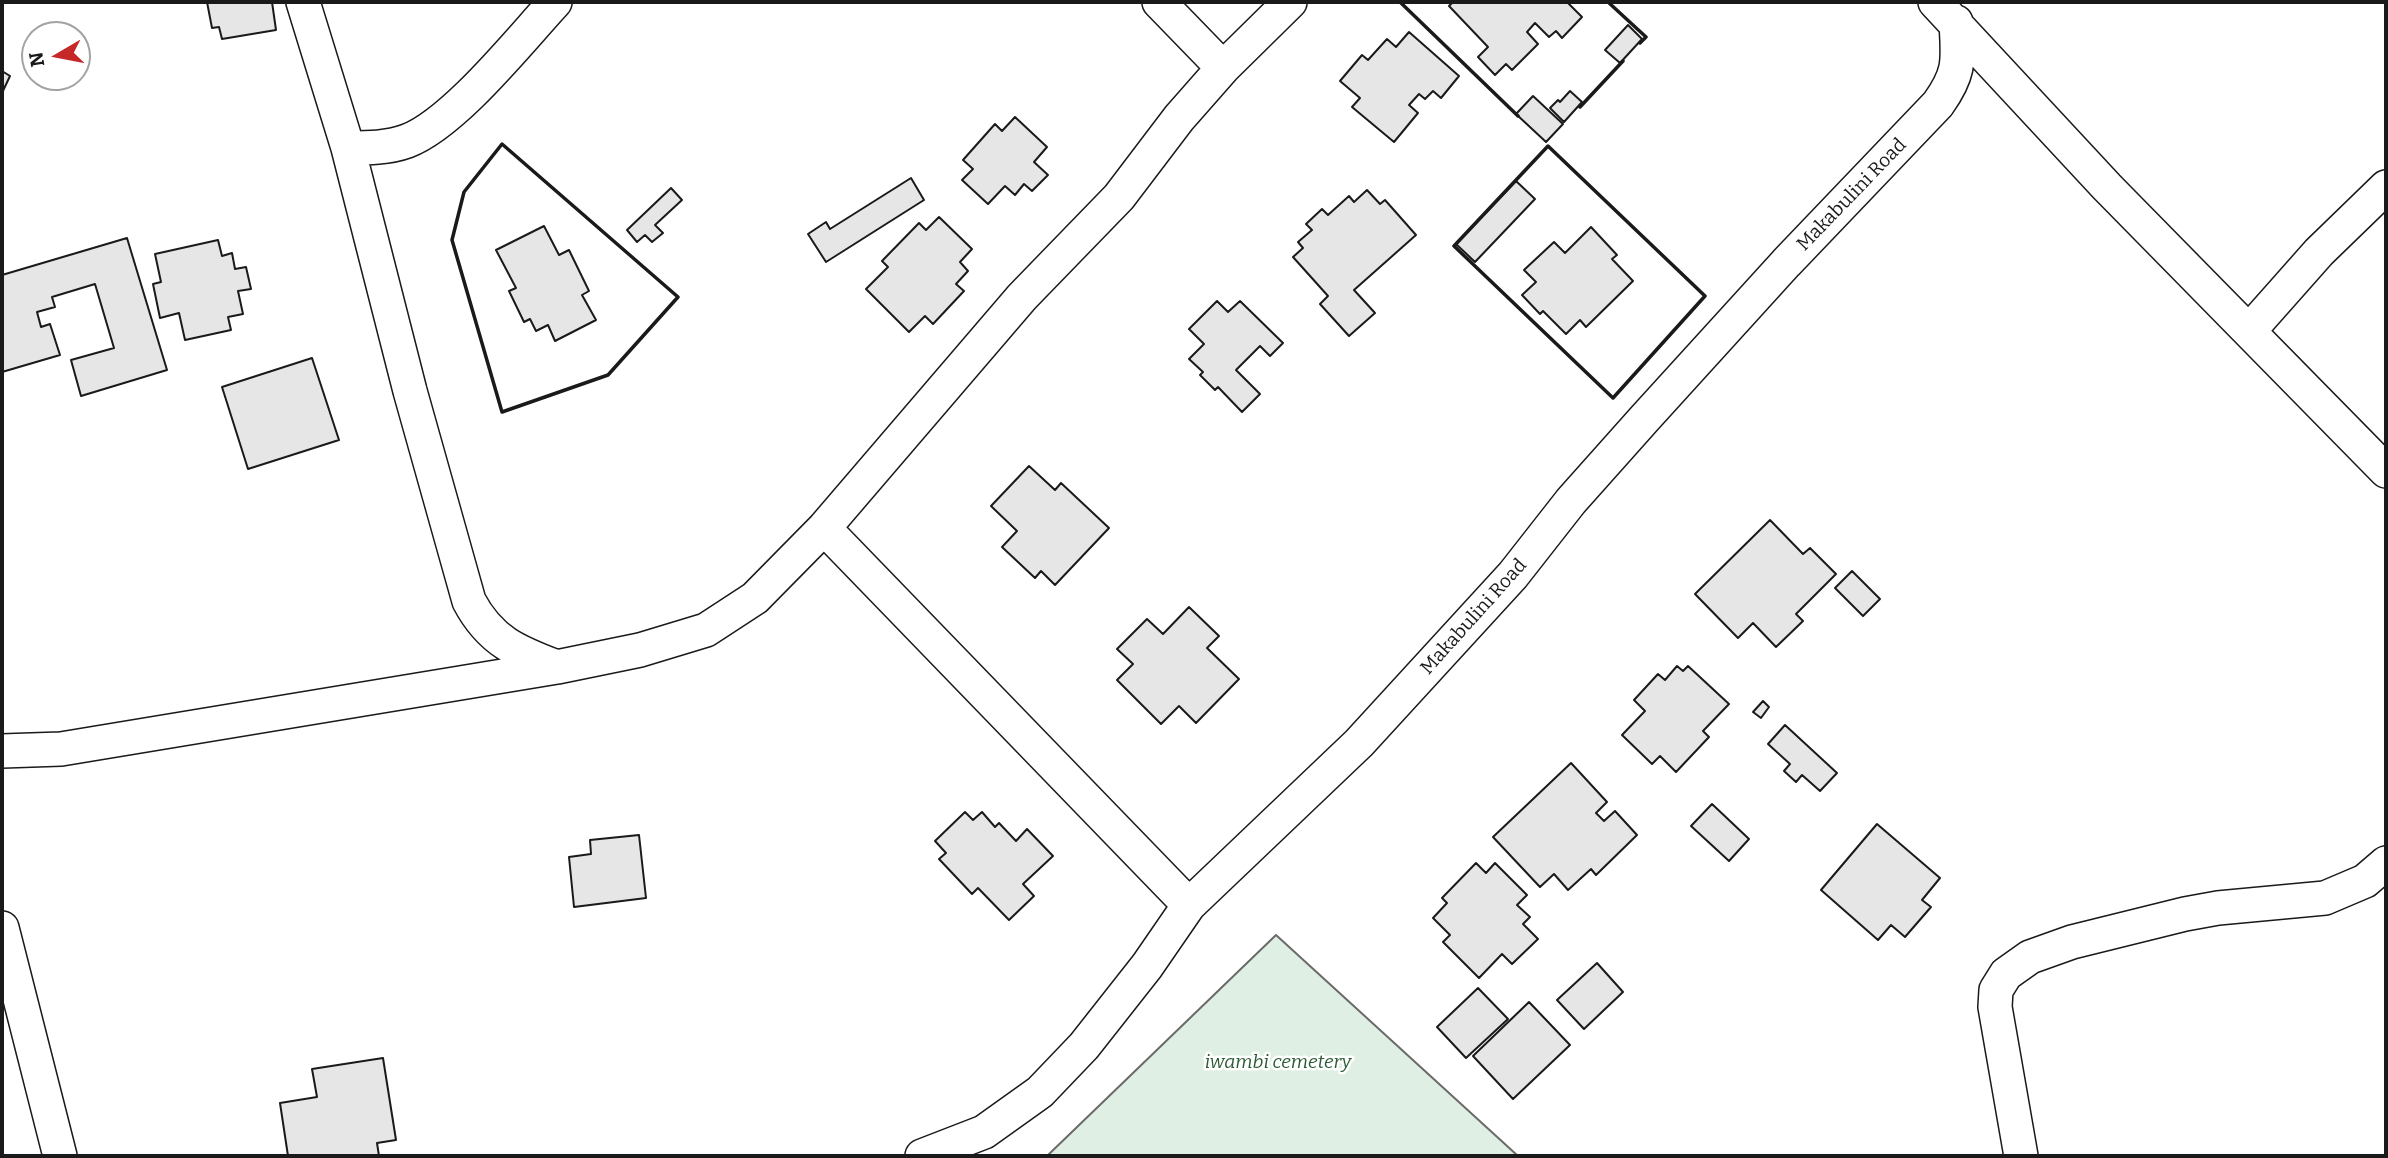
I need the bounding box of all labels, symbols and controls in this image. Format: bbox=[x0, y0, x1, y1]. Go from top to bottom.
north arrow bbox=[21, 21, 91, 91]
text: N bbox=[24, 50, 49, 69]
street label: Makabulini Road bbox=[1792, 134, 1912, 256]
street label: Makabulini Road bbox=[1416, 554, 1532, 680]
park label: iwambi cemetery bbox=[1205, 1052, 1351, 1074]

